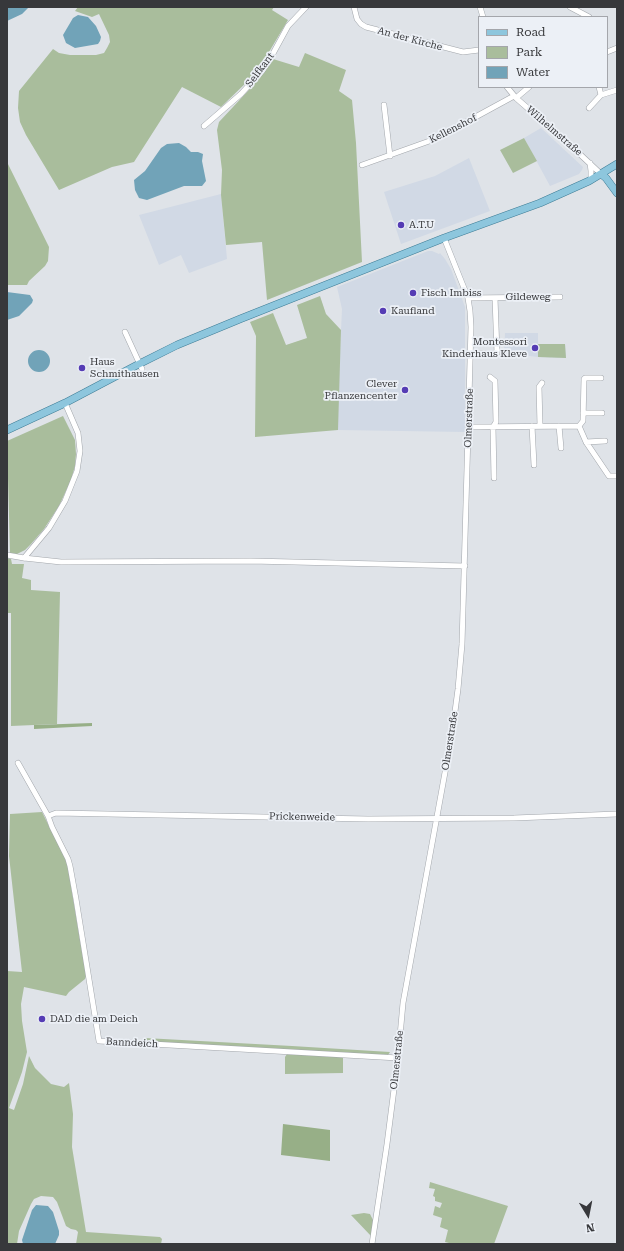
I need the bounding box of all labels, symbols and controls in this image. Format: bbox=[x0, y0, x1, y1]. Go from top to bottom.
legend bbox=[478, 16, 608, 88]
street label: An der Kirche bbox=[376, 25, 444, 53]
text: Road bbox=[516, 25, 545, 39]
text: Park bbox=[516, 45, 542, 59]
street label: Selfkant bbox=[243, 50, 277, 90]
text: Water bbox=[516, 65, 550, 79]
street label: Wilhelmstraße bbox=[524, 103, 584, 159]
street label: Kellenshof bbox=[427, 112, 479, 146]
place label: A.T.U bbox=[409, 219, 434, 231]
marker: A.T.U bbox=[396, 220, 406, 230]
place label: Fisch Imbiss bbox=[421, 287, 481, 299]
marker: Fisch Imbiss bbox=[408, 288, 418, 298]
street label: Gildeweg bbox=[506, 291, 550, 303]
place label: Kaufland bbox=[391, 305, 435, 317]
marker: Kaufland bbox=[378, 306, 388, 316]
place label: Montessori Kinderhaus Kleve bbox=[442, 336, 527, 360]
marker: Montessori Kinderhaus Kleve bbox=[530, 343, 540, 353]
place label: Haus Schmithausen bbox=[90, 356, 159, 380]
marker: Haus Schmithausen bbox=[77, 363, 87, 373]
place label: Clever Pflanzencenter bbox=[325, 378, 397, 402]
marker: Clever Pflanzencenter bbox=[400, 385, 410, 395]
street label: Olmerstraße bbox=[462, 388, 476, 448]
street label: Olmerstraße bbox=[439, 711, 461, 771]
street label: Prickenweide bbox=[269, 810, 335, 824]
place label: DAD die am Deich bbox=[50, 1013, 138, 1025]
marker: DAD die am Deich bbox=[37, 1014, 47, 1024]
street label: Olmerstraße bbox=[388, 1030, 406, 1090]
street label: Banndeich bbox=[106, 1036, 158, 1050]
north arrow bbox=[568, 1195, 608, 1235]
text: N bbox=[585, 1220, 595, 1234]

